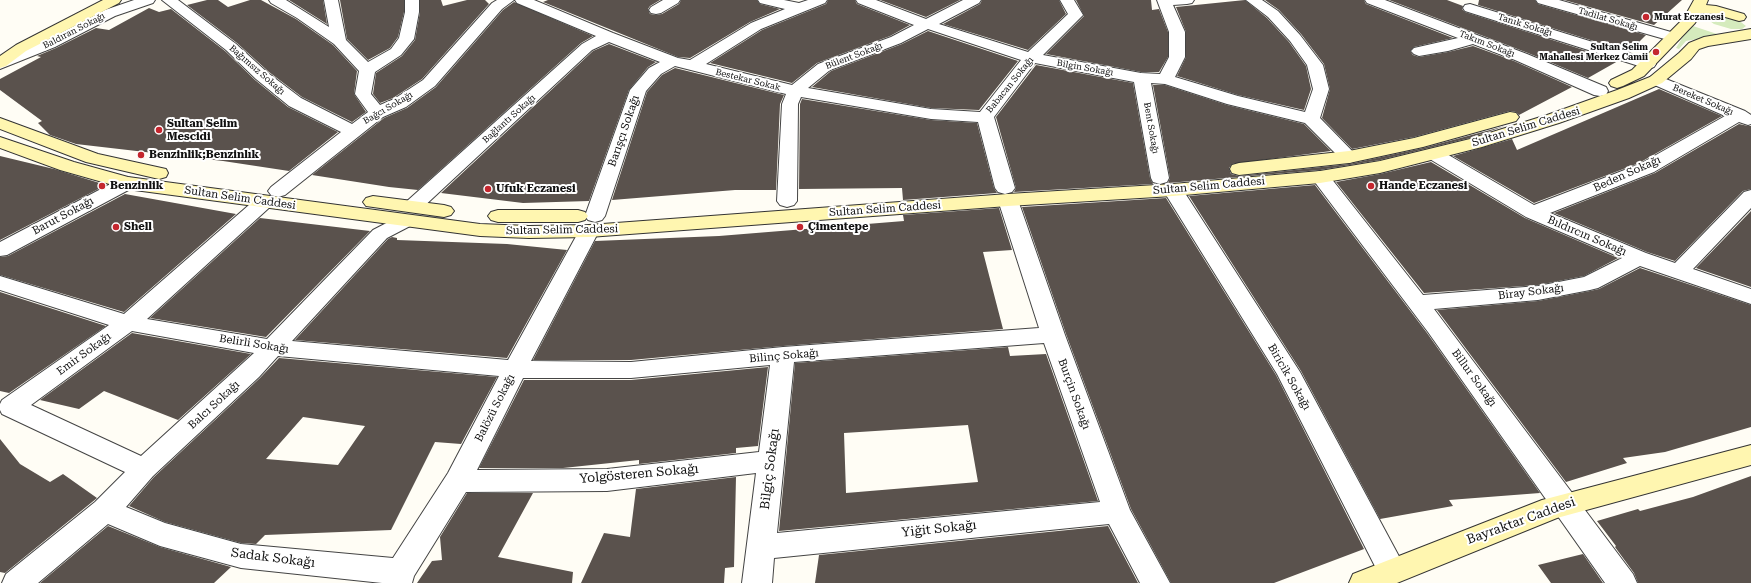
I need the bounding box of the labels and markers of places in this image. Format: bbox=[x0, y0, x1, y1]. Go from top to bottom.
marker: Murat Eczanesi bbox=[1641, 12, 1651, 22]
place label: Murat Eczanesi bbox=[1654, 12, 1724, 22]
place label: Sultan Selim Mahallesi Merkez Camii bbox=[1539, 42, 1648, 63]
marker: Sultan Selim Mahallesi Merkez Camii bbox=[1651, 47, 1661, 57]
place label: Sultan Selim Mescidi bbox=[167, 117, 237, 143]
marker: Sultan Selim Mescidi bbox=[154, 125, 164, 135]
place label: Benzinlik;Benzinlık bbox=[149, 148, 259, 162]
marker: Benzinlik;Benzinlık bbox=[136, 150, 146, 160]
place label: Benzinlik bbox=[110, 179, 163, 193]
place label: Hande Eczanesi bbox=[1379, 179, 1467, 193]
marker: Benzinlik bbox=[97, 181, 107, 191]
marker: Hande Eczanesi bbox=[1366, 181, 1376, 191]
place label: Ufuk Eczanesi bbox=[496, 182, 576, 196]
marker: Ufuk Eczanesi bbox=[483, 184, 493, 194]
place label: Shell bbox=[124, 220, 152, 234]
place label: Çimentepe bbox=[808, 220, 868, 234]
marker: Shell bbox=[111, 222, 121, 232]
marker: Çimentepe bbox=[795, 222, 805, 232]

